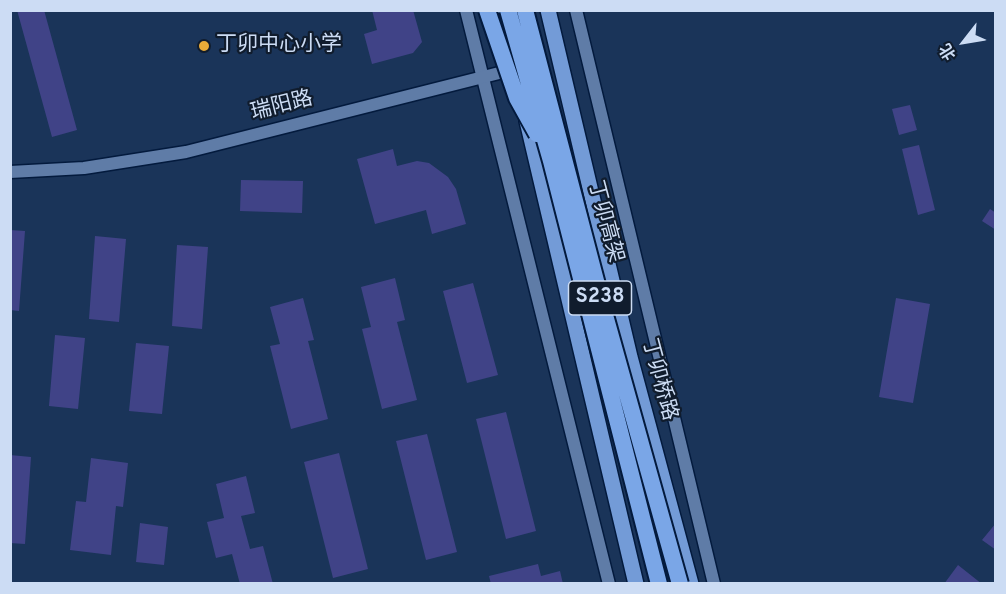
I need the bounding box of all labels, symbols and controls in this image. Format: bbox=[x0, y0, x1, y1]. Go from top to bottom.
north arrow bbox=[934, 12, 994, 72]
place label: 丁卯中心小学 bbox=[216, 33, 342, 59]
marker: 丁卯中心小学 bbox=[197, 39, 211, 53]
text: 北 bbox=[936, 39, 961, 63]
street label: 瑞阳路 bbox=[248, 87, 316, 127]
street label: 丁卯高架 bbox=[581, 178, 627, 266]
road number: S238 bbox=[568, 281, 632, 315]
street label: 丁卯桥路 bbox=[635, 336, 681, 424]

